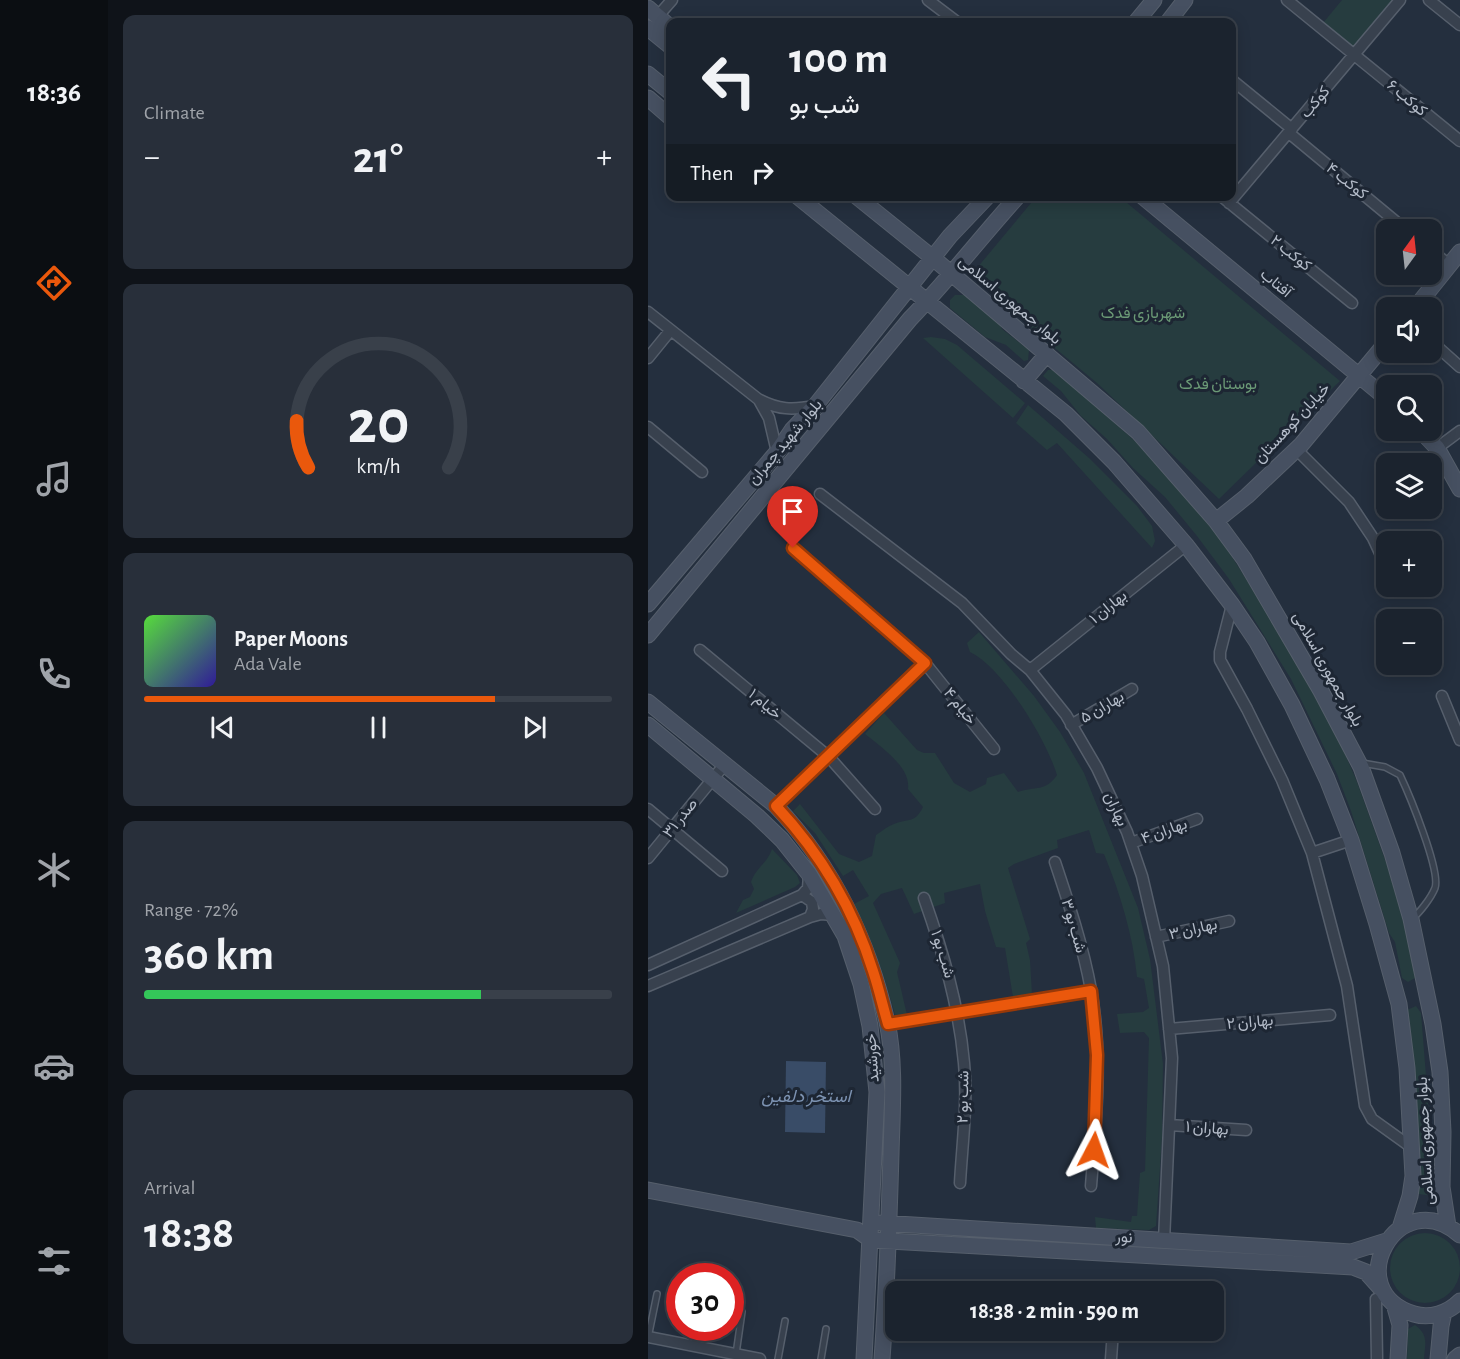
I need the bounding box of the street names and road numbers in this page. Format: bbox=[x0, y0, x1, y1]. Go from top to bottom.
street label: کوکب ۶ bbox=[1383, 77, 1430, 121]
street label: کوکب bbox=[1297, 83, 1334, 122]
street label: کوکب ۴ bbox=[1322, 160, 1371, 204]
street label: کوکب ۲ bbox=[1266, 232, 1314, 276]
street label: بلوار جمهوری اسلامی bbox=[954, 253, 1064, 349]
street label: آفتاب bbox=[1257, 266, 1296, 302]
street label: خیابان کوهستان bbox=[1251, 380, 1335, 468]
street label: بلوار شهید چمران bbox=[745, 396, 827, 490]
street label: بهاران ۱ bbox=[1086, 587, 1131, 628]
street label: بلوار جمهوری اسلامی bbox=[1288, 609, 1366, 730]
street label: خیام ۴ bbox=[939, 685, 980, 729]
street label: خیام ۱ bbox=[744, 686, 785, 724]
street label: بهاران ۵ bbox=[1077, 688, 1128, 728]
street label: بهاران bbox=[1099, 789, 1131, 829]
street label: صدر ۳۱ bbox=[660, 795, 702, 842]
street label: بهاران ۴ bbox=[1139, 815, 1190, 849]
street label: شب بو ۳ bbox=[1057, 897, 1089, 955]
street label: بهاران ۳ bbox=[1167, 916, 1219, 944]
street label: شب بو ۱ bbox=[926, 928, 958, 980]
street label: بهاران ۲ bbox=[1226, 1012, 1274, 1034]
street label: خورشید bbox=[862, 1033, 884, 1083]
street label: شب بو ۲ bbox=[955, 1070, 973, 1124]
street label: بلوار جمهوری اسلامی bbox=[1414, 1076, 1438, 1205]
street label: بهاران ۱ bbox=[1185, 1119, 1229, 1139]
street label: نور bbox=[1114, 1229, 1133, 1247]

